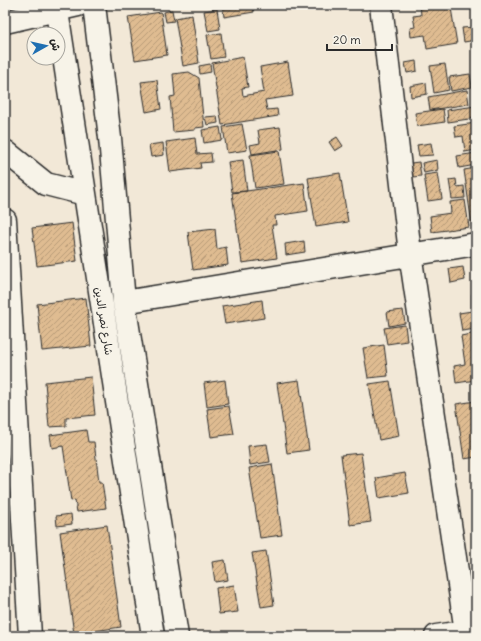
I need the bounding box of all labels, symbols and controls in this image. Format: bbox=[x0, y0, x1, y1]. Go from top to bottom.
north arrow bbox=[26, 26, 66, 66]
scale bar bbox=[327, 26, 392, 52]
text: 20 m bbox=[333, 32, 361, 47]
text: ش bbox=[48, 38, 64, 52]
street label: شارع نصر الدين bbox=[90, 286, 116, 356]

